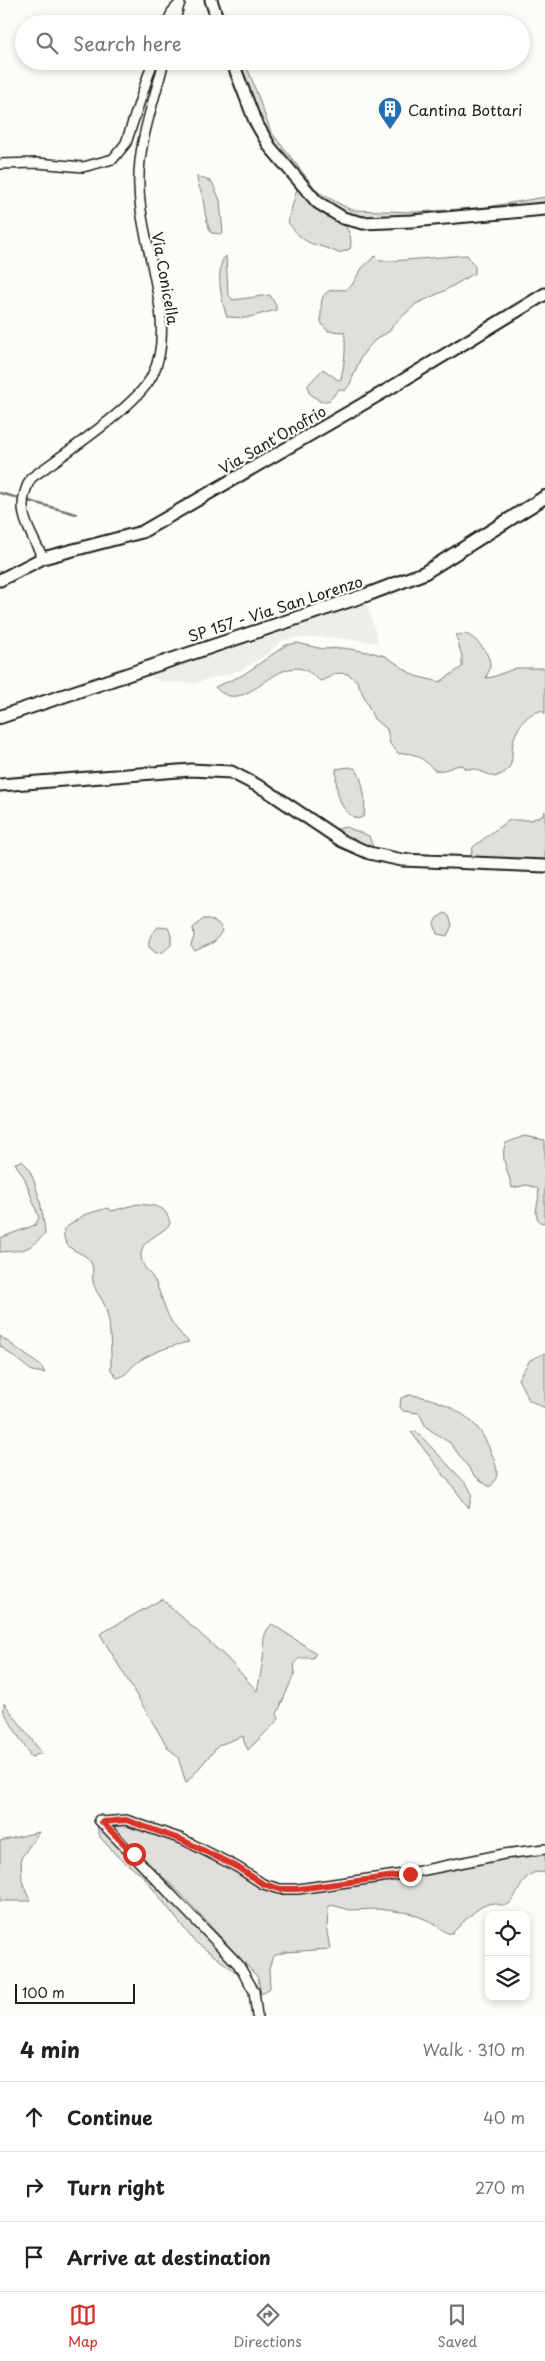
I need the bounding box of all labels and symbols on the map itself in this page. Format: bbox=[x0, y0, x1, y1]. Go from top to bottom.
building icon: Cantina Bottari bbox=[377, 96, 403, 130]
place label: Cantina Bottari bbox=[408, 98, 522, 121]
street label: Via Conicella bbox=[147, 230, 186, 327]
street label: Via Sant'Onofrio bbox=[214, 399, 330, 479]
street label: SP 157 - Via San Lorenzo bbox=[185, 569, 365, 647]
route start bbox=[123, 1843, 146, 1866]
route end bbox=[399, 1863, 422, 1886]
scale bar bbox=[15, 1981, 135, 2004]

